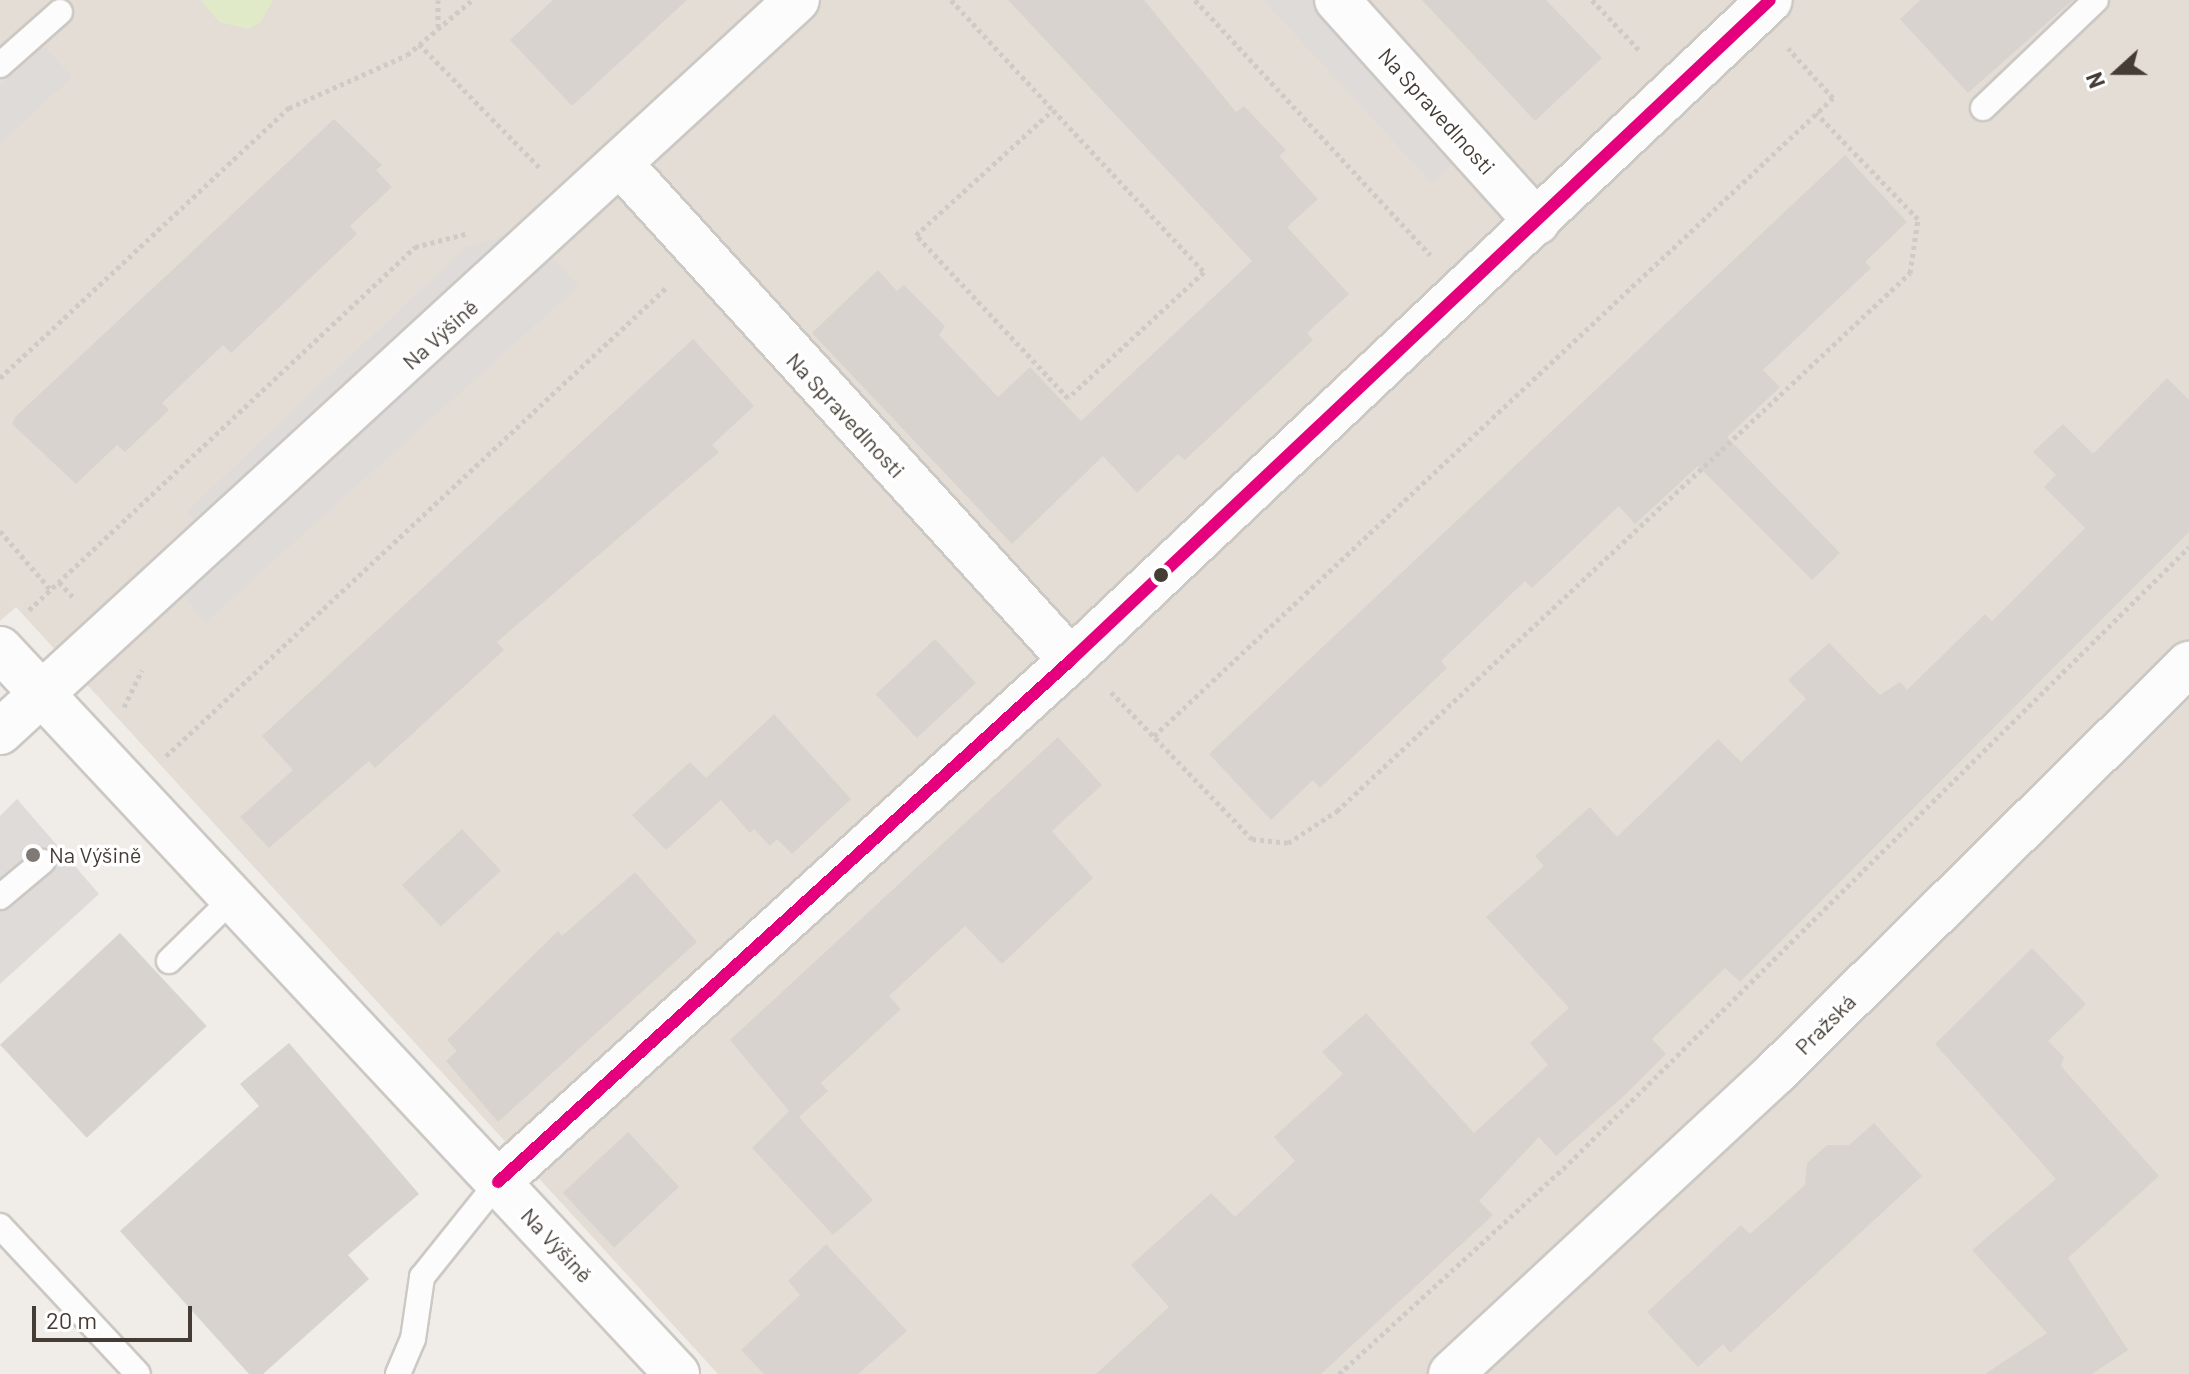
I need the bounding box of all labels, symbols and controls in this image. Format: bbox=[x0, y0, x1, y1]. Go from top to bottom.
north arrow bbox=[2077, 32, 2157, 112]
street label: Na Spravedlnosti bbox=[1373, 42, 1501, 180]
text: N bbox=[2080, 69, 2109, 92]
street label: Na Výšině bbox=[397, 293, 483, 375]
street label: Na Spravedlnosti bbox=[781, 347, 911, 483]
unlabelled marker bbox=[1153, 567, 1169, 583]
place label: Na Výšině bbox=[49, 842, 141, 868]
marker: Na Výšině bbox=[24, 846, 42, 864]
street label: Pražská bbox=[1789, 988, 1861, 1060]
street label: Na Výšině bbox=[516, 1202, 598, 1288]
scale bar bbox=[36, 1290, 196, 1340]
text: 20 m bbox=[46, 1305, 97, 1334]

